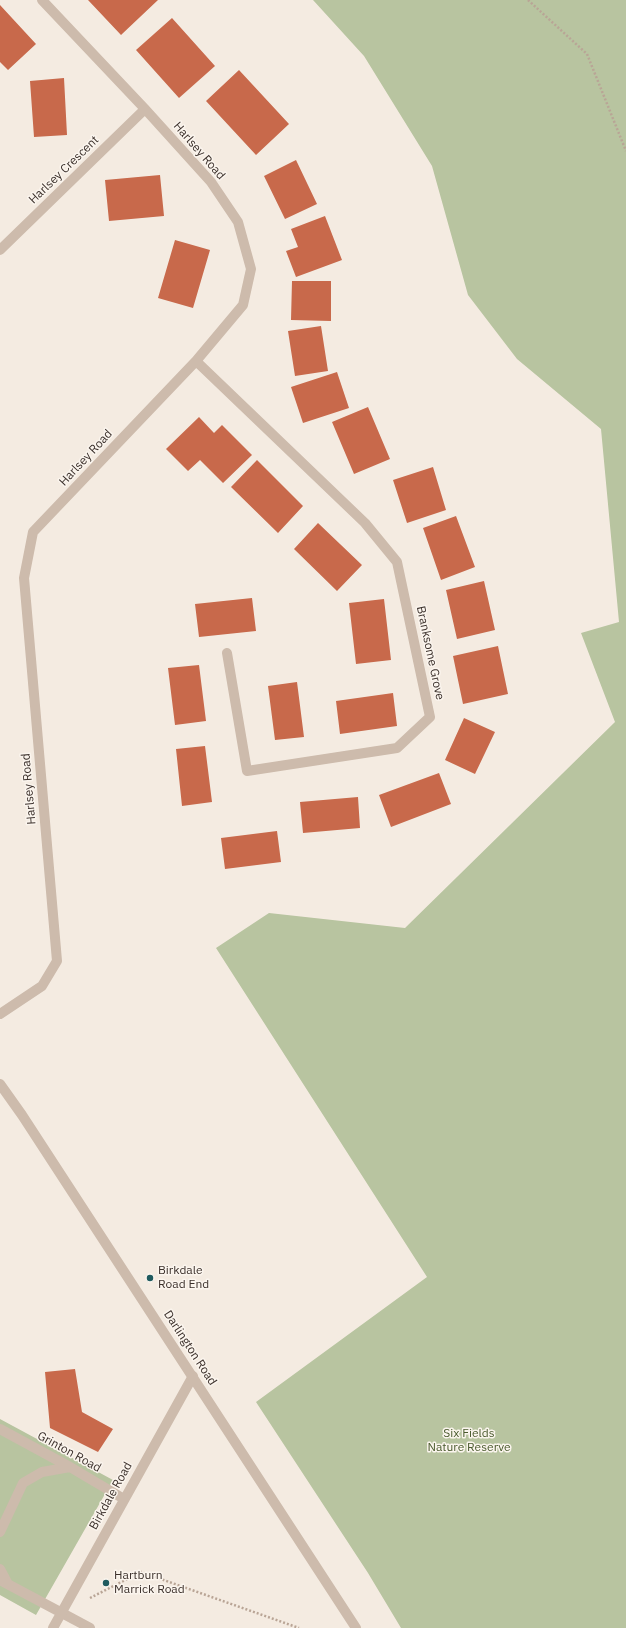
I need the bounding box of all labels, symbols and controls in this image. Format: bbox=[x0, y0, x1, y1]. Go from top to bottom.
street label: Harlsey Road bbox=[170, 119, 228, 183]
street label: Harlsey Crescent bbox=[26, 133, 102, 207]
street label: Harlsey Road bbox=[56, 427, 116, 489]
street label: Branksome Grove bbox=[413, 605, 447, 701]
street label: Harlsey Road bbox=[19, 753, 39, 825]
place label: Birkdale Road End bbox=[158, 1264, 209, 1292]
marker: Birkdale Road End bbox=[145, 1273, 155, 1283]
street label: Darlington Road bbox=[160, 1308, 220, 1388]
park label: Six Fields Nature Reserve bbox=[427, 1427, 511, 1455]
street label: Grinton Road bbox=[35, 1429, 103, 1475]
street label: Birkdale Road bbox=[87, 1460, 135, 1532]
place label: Hartburn Marrick Road bbox=[114, 1569, 185, 1597]
marker: Hartburn Marrick Road bbox=[101, 1578, 111, 1588]

